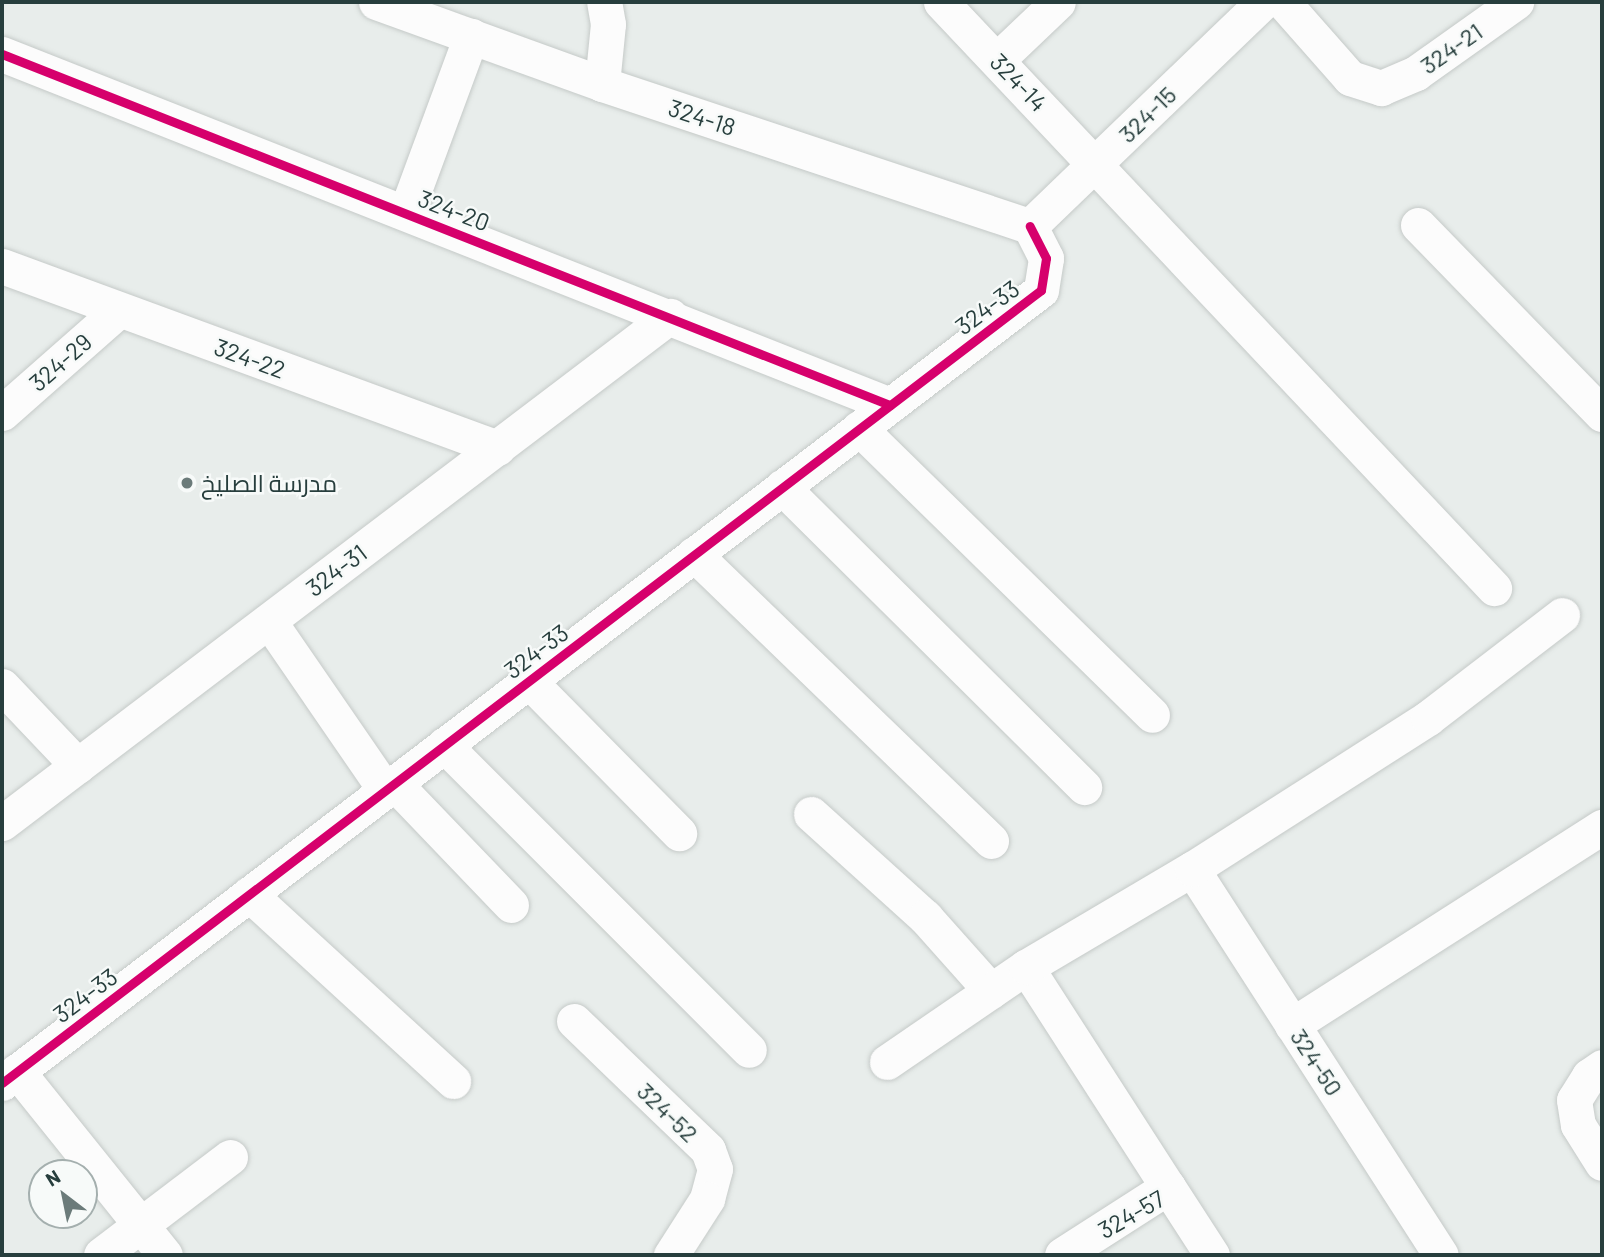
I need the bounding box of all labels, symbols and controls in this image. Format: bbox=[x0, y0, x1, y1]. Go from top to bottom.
street label: 324-21 bbox=[1415, 16, 1487, 80]
street label: 324-14 bbox=[984, 47, 1054, 117]
street label: 324-15 bbox=[1112, 80, 1182, 148]
street label: 324-18 bbox=[665, 93, 739, 141]
street label: 324-20 bbox=[414, 183, 494, 237]
street label: 324-33 bbox=[949, 274, 1025, 340]
street label: 324-29 bbox=[23, 327, 97, 397]
street label: 324-22 bbox=[210, 332, 290, 384]
place label: مدرسة الصليخ bbox=[201, 469, 337, 497]
marker: مدرسة الصليخ bbox=[179, 475, 195, 491]
street label: 324-31 bbox=[300, 538, 372, 602]
street label: 324-33 bbox=[498, 618, 574, 684]
street label: 324-33 bbox=[47, 962, 123, 1028]
street label: 324-50 bbox=[1285, 1023, 1349, 1101]
street label: 324-52 bbox=[632, 1076, 704, 1148]
north arrow bbox=[28, 1159, 98, 1229]
text: N bbox=[41, 1164, 64, 1191]
street label: 324-57 bbox=[1093, 1184, 1169, 1244]

